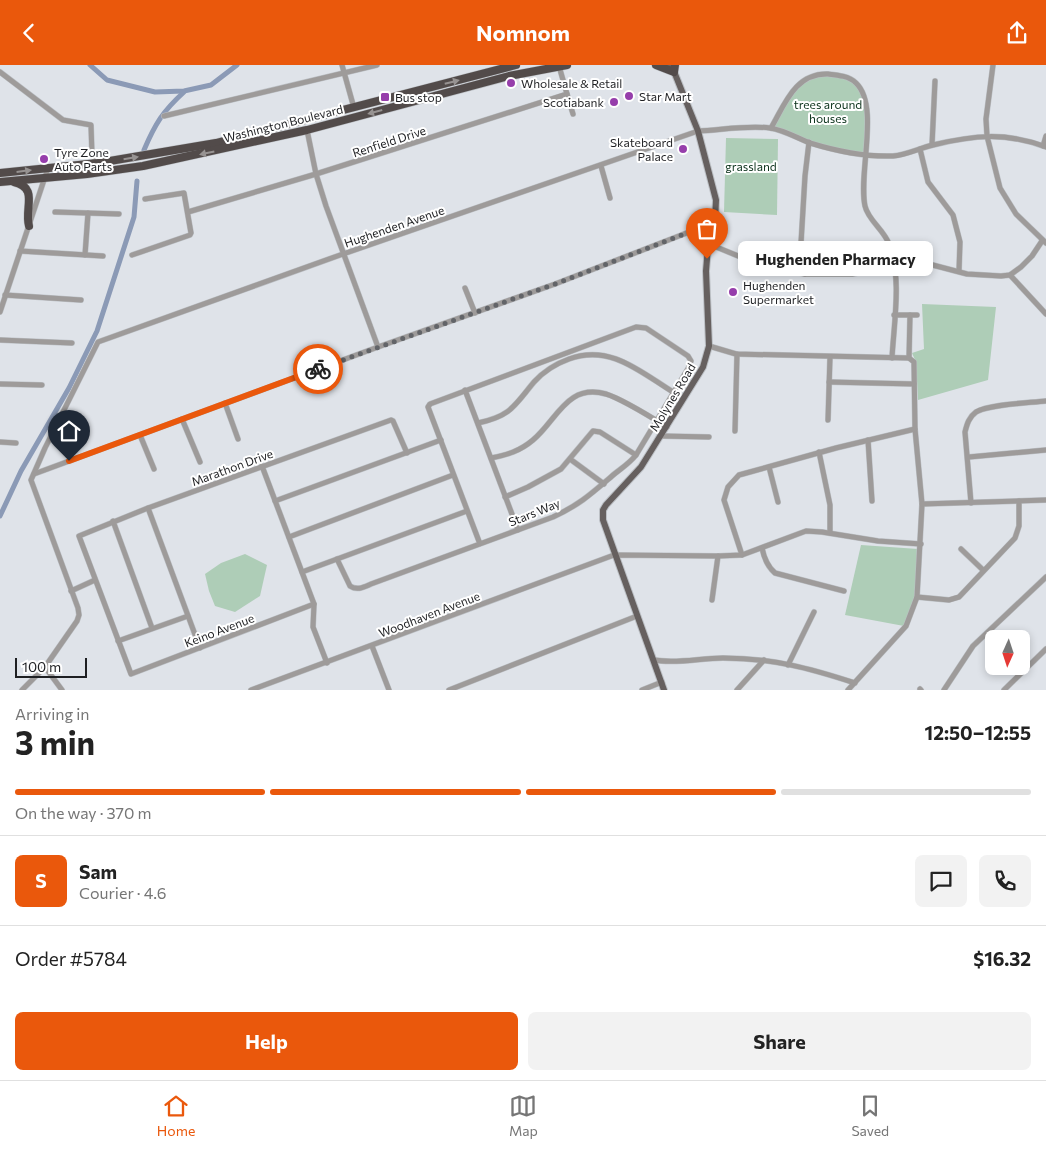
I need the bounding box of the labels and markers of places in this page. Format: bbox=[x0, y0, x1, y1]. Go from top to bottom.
place label: Wholesale & Retail bbox=[521, 76, 622, 90]
marker: Wholesale & Retail bbox=[505, 77, 517, 89]
place label: Star Mart bbox=[639, 89, 692, 103]
place label: Bus stop bbox=[395, 90, 442, 104]
marker: Star Mart bbox=[623, 90, 635, 102]
marker: Bus stop bbox=[379, 91, 391, 103]
place label: Scotiabank bbox=[543, 95, 604, 109]
marker: Scotiabank bbox=[608, 96, 620, 108]
place label: Skateboard Palace bbox=[610, 135, 673, 163]
marker: Skateboard Palace bbox=[677, 143, 689, 155]
place label: Tyre Zone Auto Parts bbox=[54, 145, 112, 173]
marker: Tyre Zone Auto Parts bbox=[38, 153, 50, 165]
pin bbox=[686, 208, 728, 259]
callout: Hughenden Pharmacy bbox=[737, 241, 932, 277]
place label: Hughenden Supermarket bbox=[743, 278, 814, 306]
marker: Hughenden Supermarket bbox=[727, 286, 739, 298]
pin bbox=[48, 410, 90, 461]

